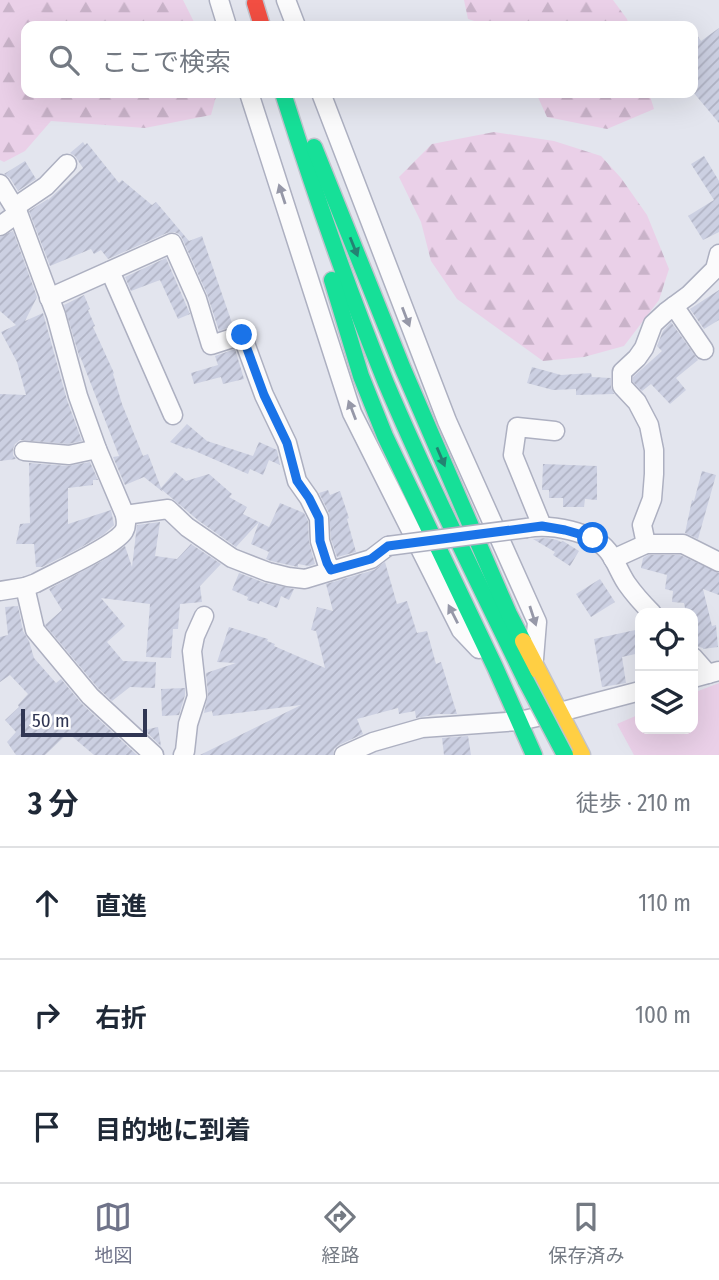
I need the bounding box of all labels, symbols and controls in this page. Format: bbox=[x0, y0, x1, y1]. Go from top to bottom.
search box bbox=[21, 21, 698, 98]
icon: search bbox=[45, 41, 83, 79]
text: ここで検索 bbox=[101, 47, 231, 78]
one-way arrow bbox=[276, 183, 286, 204]
one-way arrow bbox=[348, 237, 360, 257]
one-way arrow bbox=[400, 306, 411, 327]
route end bbox=[226, 319, 257, 350]
one-way arrow bbox=[346, 400, 357, 421]
one-way arrow bbox=[435, 447, 447, 467]
route start bbox=[577, 522, 608, 553]
one-way arrow bbox=[448, 604, 459, 624]
one-way arrow bbox=[528, 606, 538, 627]
map controls bbox=[635, 608, 698, 734]
button: locate bbox=[635, 608, 698, 671]
button: layers bbox=[635, 671, 698, 734]
scale bar bbox=[21, 706, 147, 738]
text: 50 m bbox=[32, 709, 70, 732]
text: 3 分 bbox=[28, 786, 78, 822]
text: 徒歩 · 210 m bbox=[576, 789, 691, 817]
icon: ahead bbox=[28, 884, 66, 922]
text: 110 m bbox=[638, 889, 691, 917]
text: 直進 bbox=[95, 891, 147, 922]
icon: right bbox=[28, 996, 66, 1034]
text: 100 m bbox=[635, 1001, 691, 1029]
text: 右折 bbox=[95, 1003, 147, 1034]
icon: arrive bbox=[28, 1108, 66, 1146]
text: 目的地に到着 bbox=[95, 1115, 251, 1146]
tab: 地図 bbox=[94, 1198, 133, 1267]
tab: 経路 bbox=[321, 1198, 360, 1267]
tab: 保存済み bbox=[548, 1198, 625, 1267]

